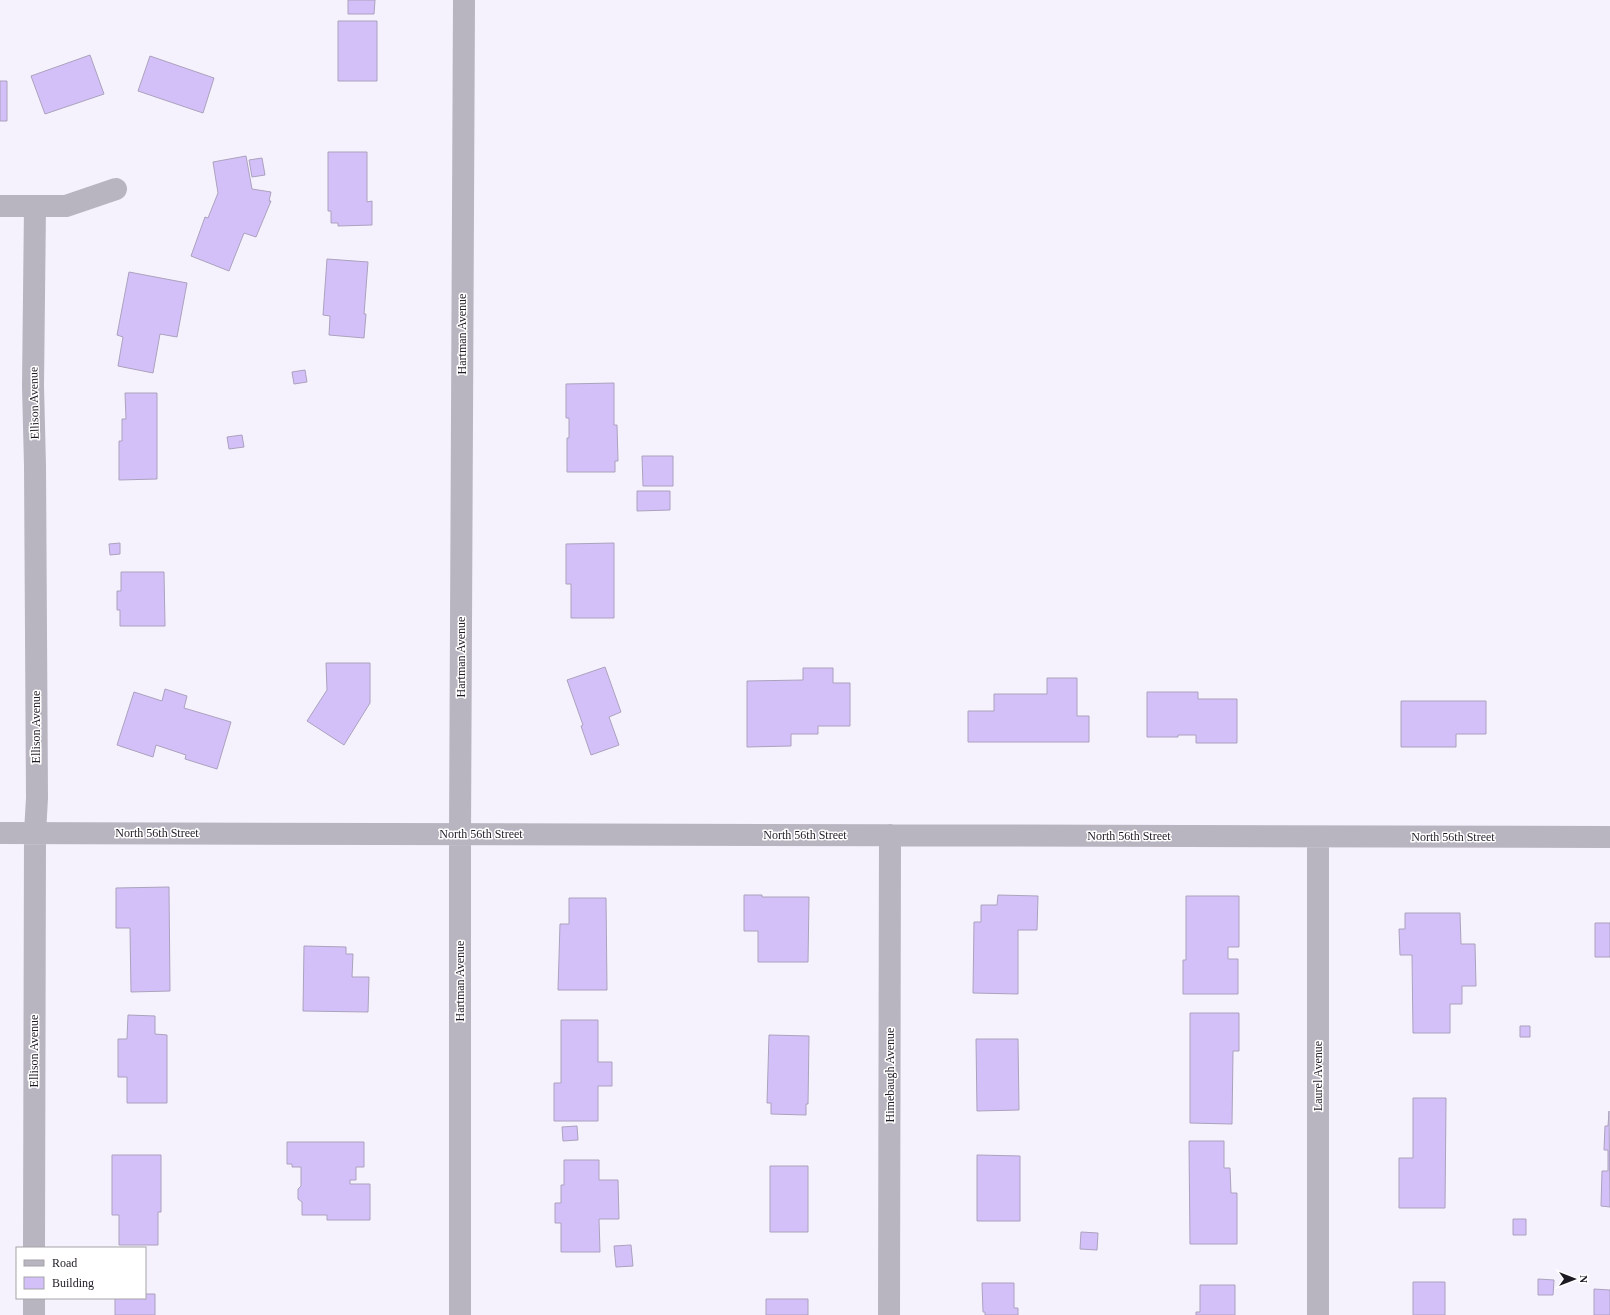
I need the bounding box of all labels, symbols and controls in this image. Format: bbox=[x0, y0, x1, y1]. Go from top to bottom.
street label: Hartman Avenue bbox=[455, 294, 469, 374]
street label: Ellison Avenue bbox=[26, 366, 42, 440]
street label: Hartman Avenue bbox=[454, 617, 468, 697]
street label: Ellison Avenue bbox=[29, 691, 43, 763]
street label: North 56th Street bbox=[115, 826, 199, 840]
street label: North 56th Street bbox=[439, 827, 523, 841]
street label: North 56th Street bbox=[763, 828, 847, 842]
street label: North 56th Street bbox=[1087, 829, 1171, 843]
street label: North 56th Street bbox=[1411, 830, 1495, 844]
street label: Hartman Avenue bbox=[453, 941, 467, 1021]
street label: Ellison Avenue bbox=[27, 1015, 41, 1087]
street label: Himebaugh Avenue bbox=[883, 1028, 897, 1122]
street label: Laurel Avenue bbox=[1311, 1041, 1325, 1111]
legend bbox=[16, 1247, 146, 1299]
text: Road bbox=[52, 1256, 77, 1270]
north arrow bbox=[1554, 1259, 1594, 1299]
text: N bbox=[1578, 1275, 1590, 1283]
text: Building bbox=[52, 1276, 94, 1290]

